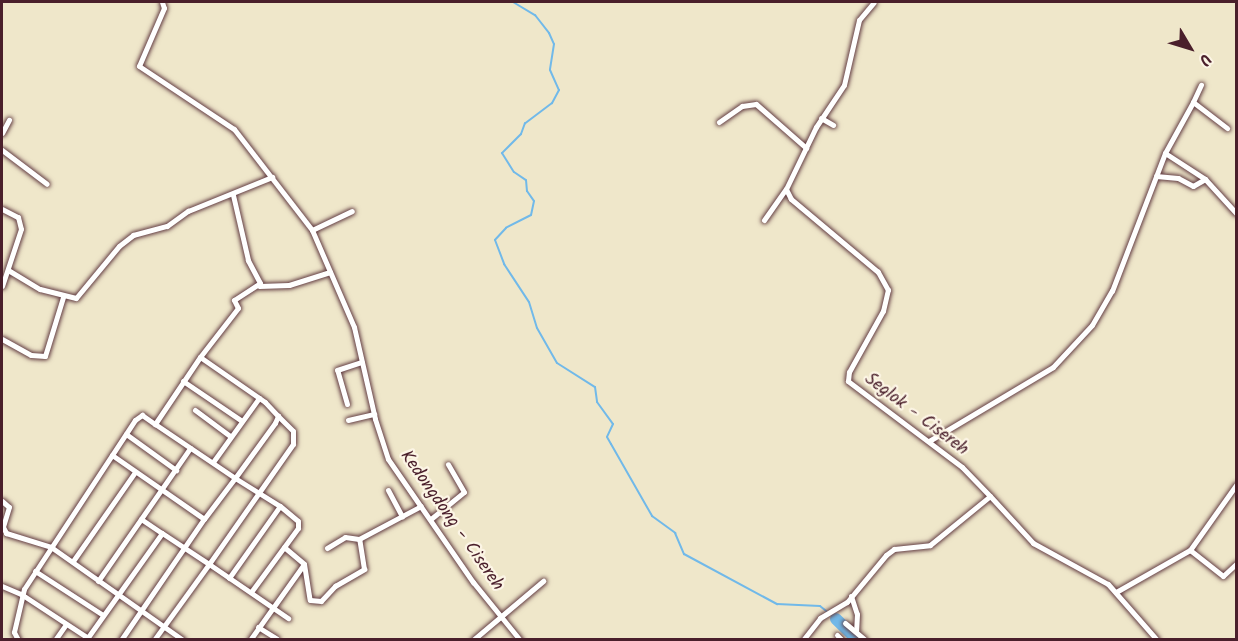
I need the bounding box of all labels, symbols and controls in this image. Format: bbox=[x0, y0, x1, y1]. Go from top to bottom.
north arrow bbox=[1160, 18, 1220, 78]
text: U bbox=[1192, 48, 1217, 71]
street label: Seglok - Cisereh bbox=[860, 369, 972, 461]
street label: Kedongdong - Cisereh bbox=[394, 447, 508, 595]

